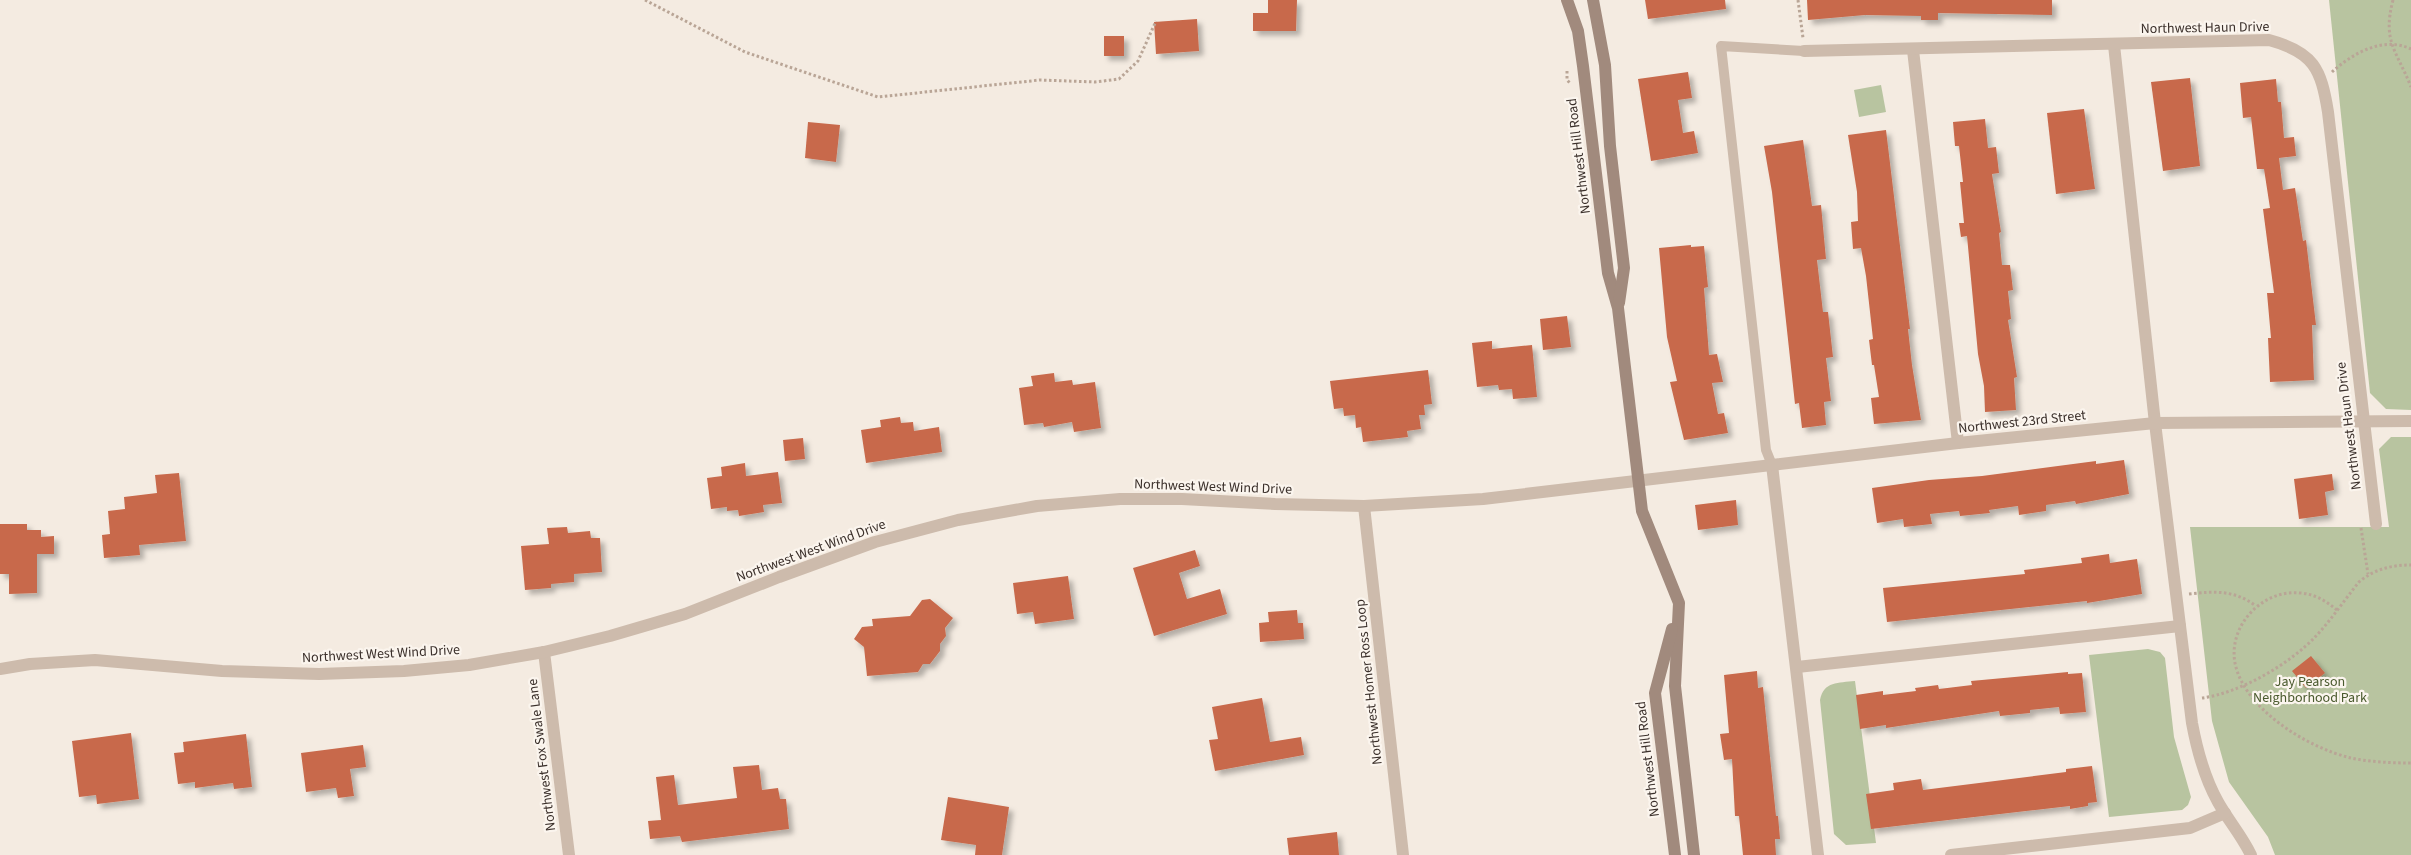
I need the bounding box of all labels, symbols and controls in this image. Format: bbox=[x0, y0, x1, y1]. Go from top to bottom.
street label: Northwest Haun Drive bbox=[2141, 17, 2269, 39]
street label: Northwest Hill Road bbox=[1562, 97, 1596, 215]
street label: Northwest Haun Drive bbox=[2331, 361, 2367, 491]
street label: Northwest 23rd Street bbox=[1957, 405, 2087, 439]
street label: Northwest West Wind Drive bbox=[1134, 474, 1292, 500]
street label: Northwest West Wind Drive bbox=[733, 515, 889, 587]
street label: Northwest Homer Ross Loop bbox=[1350, 598, 1388, 766]
street label: Northwest West Wind Drive bbox=[302, 640, 460, 668]
park label: Jay Pearson Neighborhood Park bbox=[2253, 672, 2367, 708]
street label: Northwest Fox Swale Lane bbox=[523, 678, 561, 832]
street label: Northwest Hill Road bbox=[1631, 700, 1665, 818]

